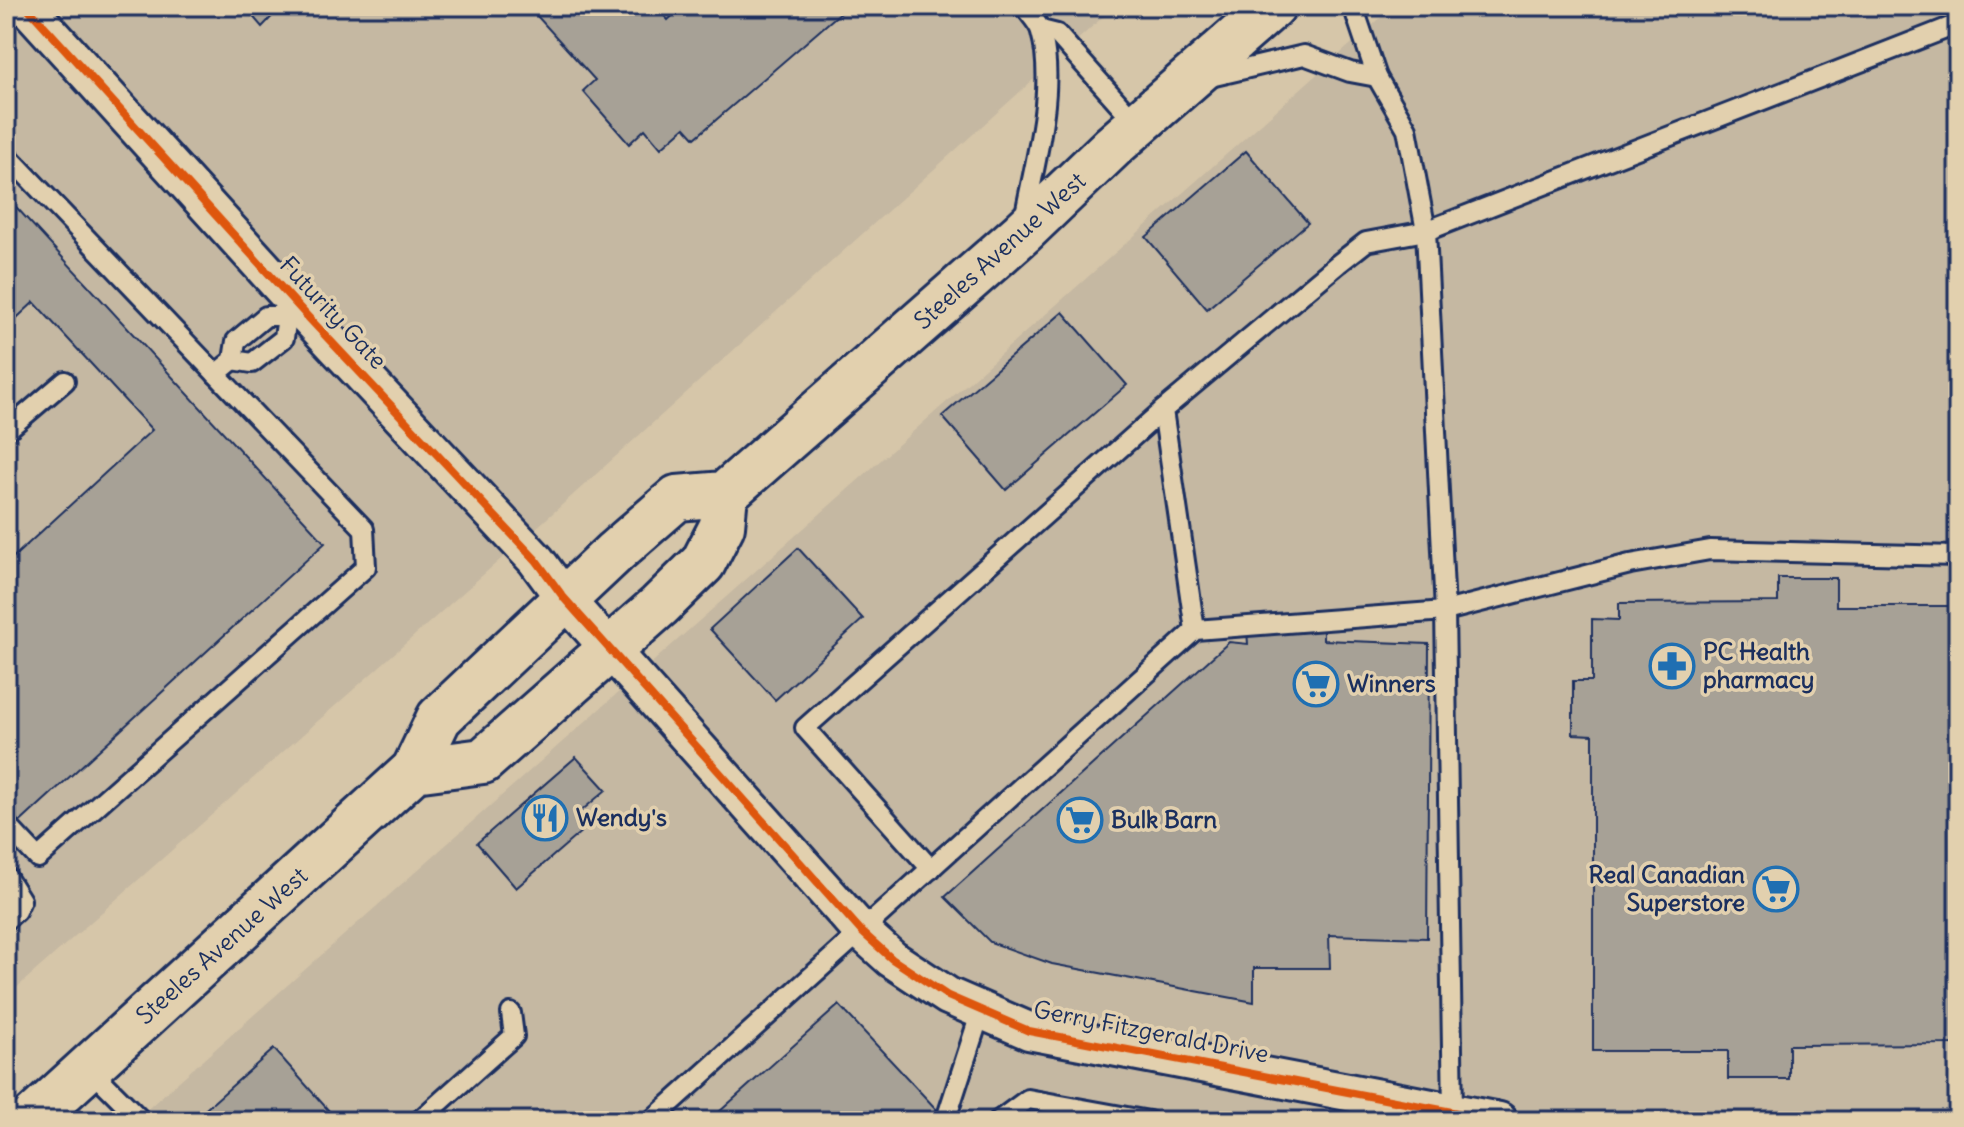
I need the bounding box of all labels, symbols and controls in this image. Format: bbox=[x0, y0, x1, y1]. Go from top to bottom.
street label: Steeles Avenue West bbox=[907, 165, 1091, 335]
street label: Futurity Gate bbox=[274, 250, 394, 375]
place label: PC Health pharmacy bbox=[1703, 636, 1815, 694]
pharmacy icon: PC Health pharmacy bbox=[1648, 642, 1696, 690]
supermarket icon: Winners bbox=[1292, 660, 1340, 708]
place label: Winners bbox=[1347, 668, 1436, 698]
restaurant icon: Wendy's bbox=[521, 794, 569, 842]
supermarket icon: Bulk Barn bbox=[1056, 796, 1104, 844]
place label: Wendy's bbox=[576, 802, 667, 832]
place label: Bulk Barn bbox=[1111, 804, 1217, 834]
place label: Real Canadian Superstore bbox=[1589, 859, 1745, 917]
street label: Steeles Avenue West bbox=[129, 860, 313, 1030]
supermarket icon: Real Canadian Superstore bbox=[1752, 865, 1800, 913]
street label: Gerry Fitzgerald Drive bbox=[1031, 993, 1271, 1069]

